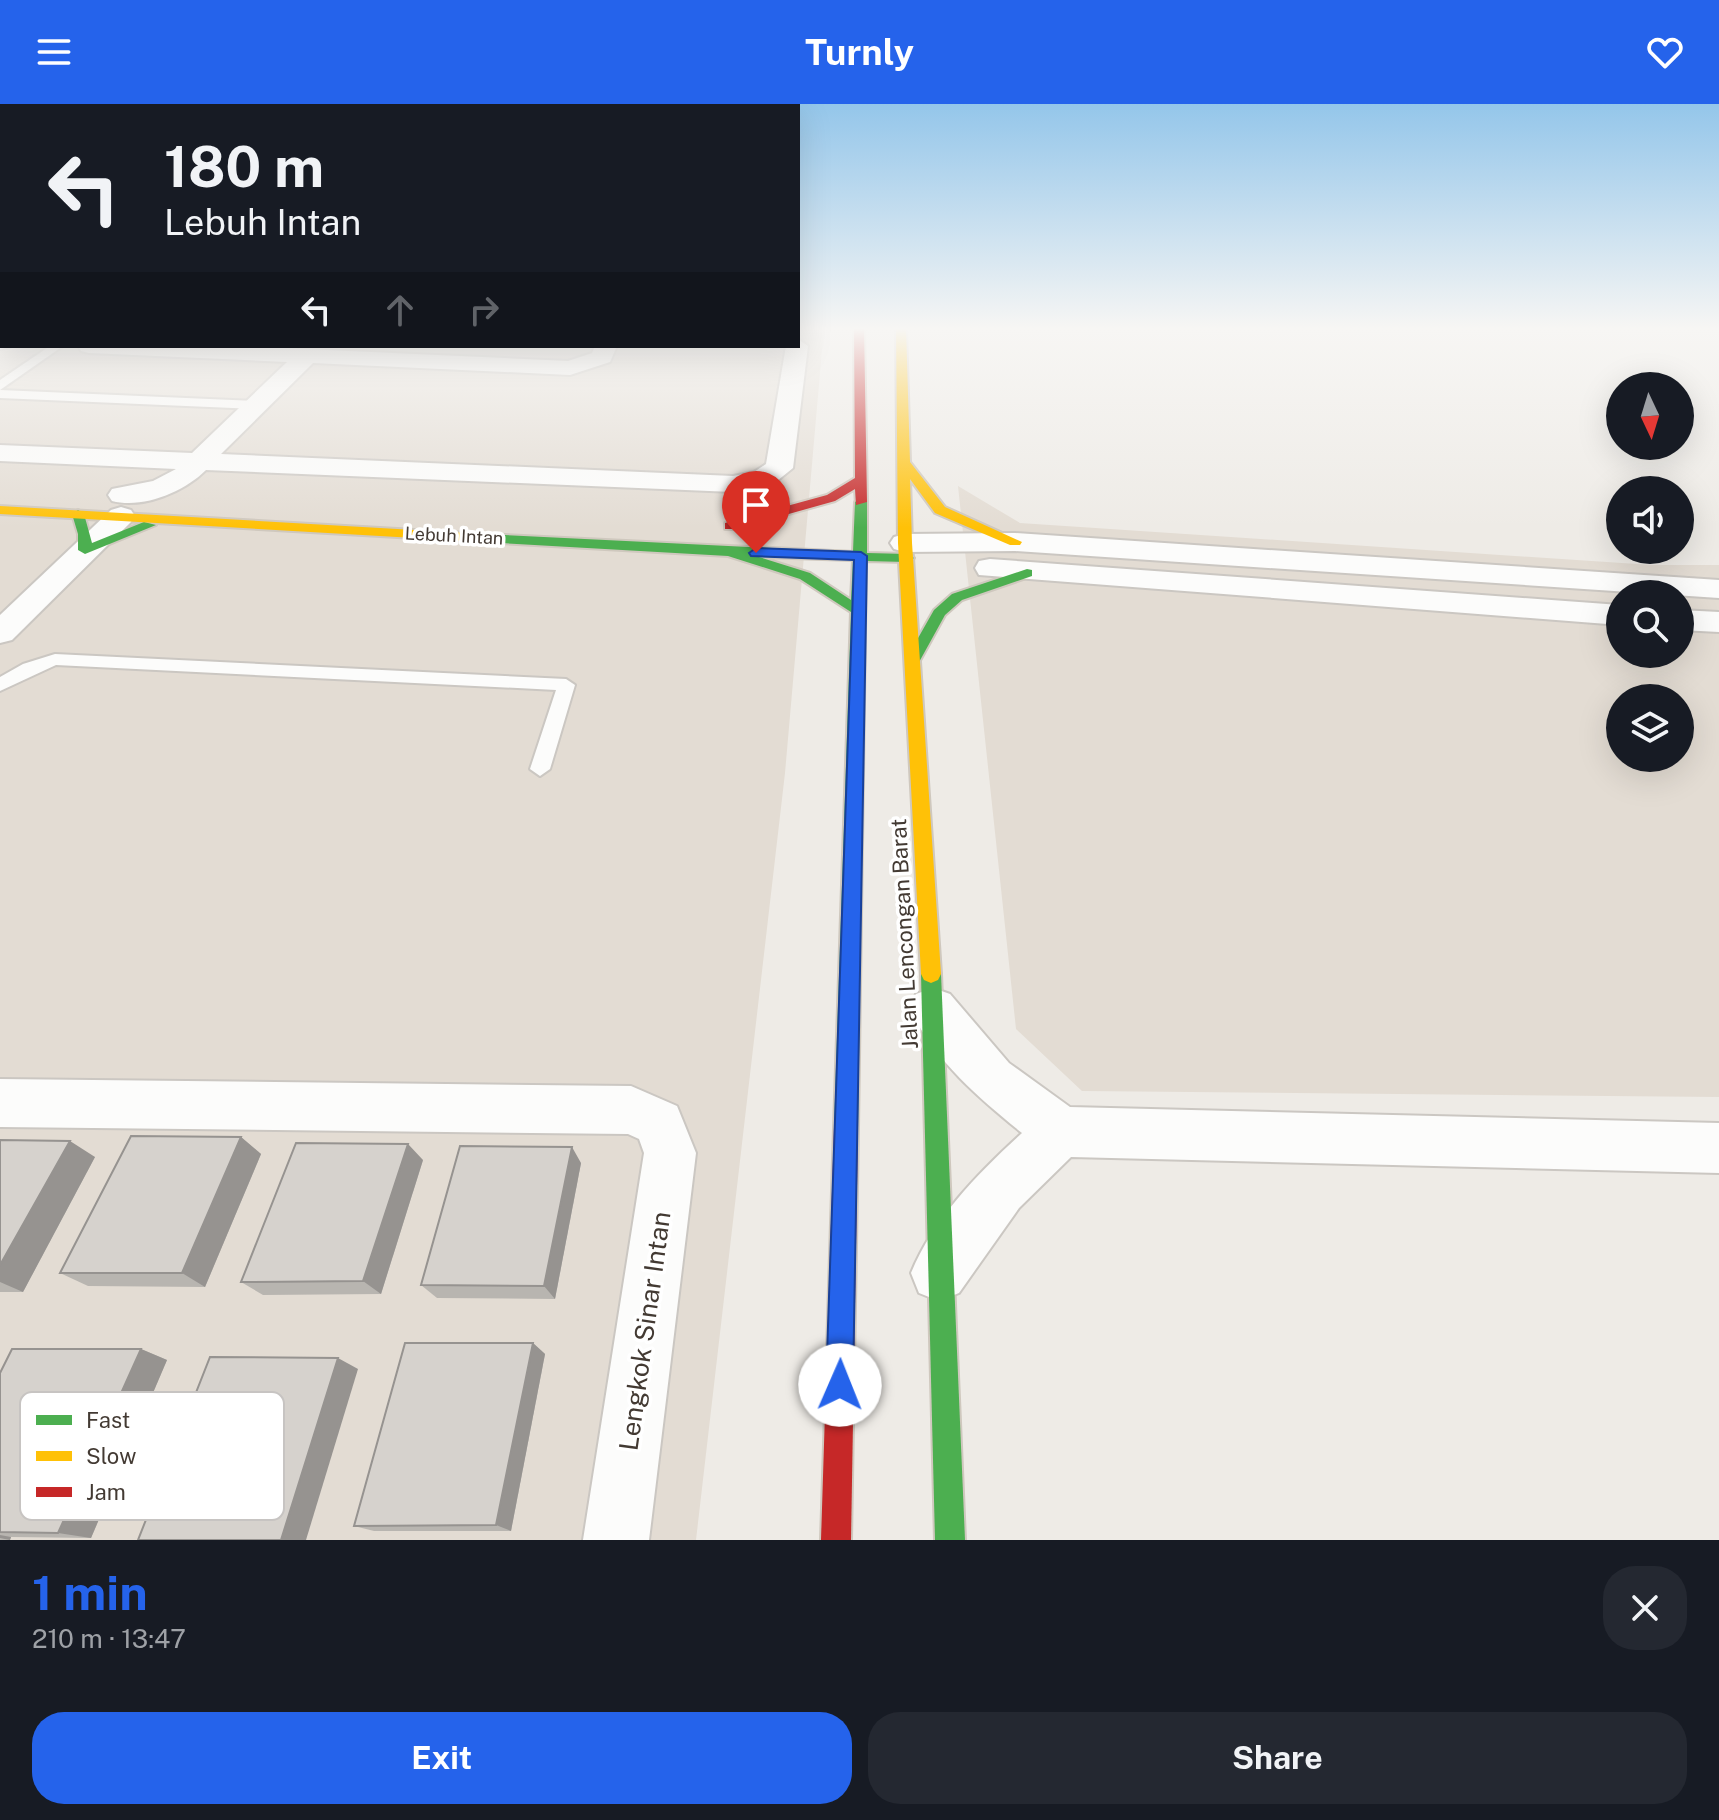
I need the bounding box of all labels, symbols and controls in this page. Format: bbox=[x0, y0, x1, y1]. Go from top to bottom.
icon: menu bbox=[32, 30, 76, 74]
icon: heart bbox=[1643, 30, 1687, 74]
text: Turnly bbox=[805, 31, 914, 73]
text: 180 m bbox=[164, 134, 324, 200]
icon: left bbox=[32, 136, 136, 240]
text: Lebuh Intan bbox=[164, 201, 361, 243]
icon: left bbox=[294, 288, 338, 332]
icon: ahead bbox=[378, 288, 422, 332]
icon: right bbox=[462, 288, 506, 332]
north arrow bbox=[1606, 372, 1694, 460]
map controls bbox=[1606, 372, 1694, 772]
pin bbox=[722, 471, 790, 553]
button: sound bbox=[1606, 476, 1694, 564]
icon: arrive bbox=[734, 483, 778, 527]
street label: Lebuh Intan bbox=[404, 522, 504, 549]
button: search bbox=[1606, 580, 1694, 668]
button: layers bbox=[1606, 684, 1694, 772]
street label: Jalan Lencongan Barat bbox=[885, 818, 923, 1050]
street label: Lengkok Sinar Intan bbox=[612, 1209, 677, 1452]
position arrow bbox=[798, 1343, 882, 1427]
legend bbox=[20, 1392, 284, 1520]
text: Fast bbox=[86, 1407, 130, 1433]
text: Slow bbox=[86, 1443, 136, 1469]
text: Jam bbox=[86, 1479, 126, 1505]
text: 1 min bbox=[32, 1564, 148, 1621]
button: close bbox=[1603, 1566, 1687, 1650]
text: 210 m · 13:47 bbox=[32, 1623, 186, 1654]
button: Exit bbox=[32, 1712, 852, 1804]
button: Share bbox=[868, 1712, 1687, 1804]

